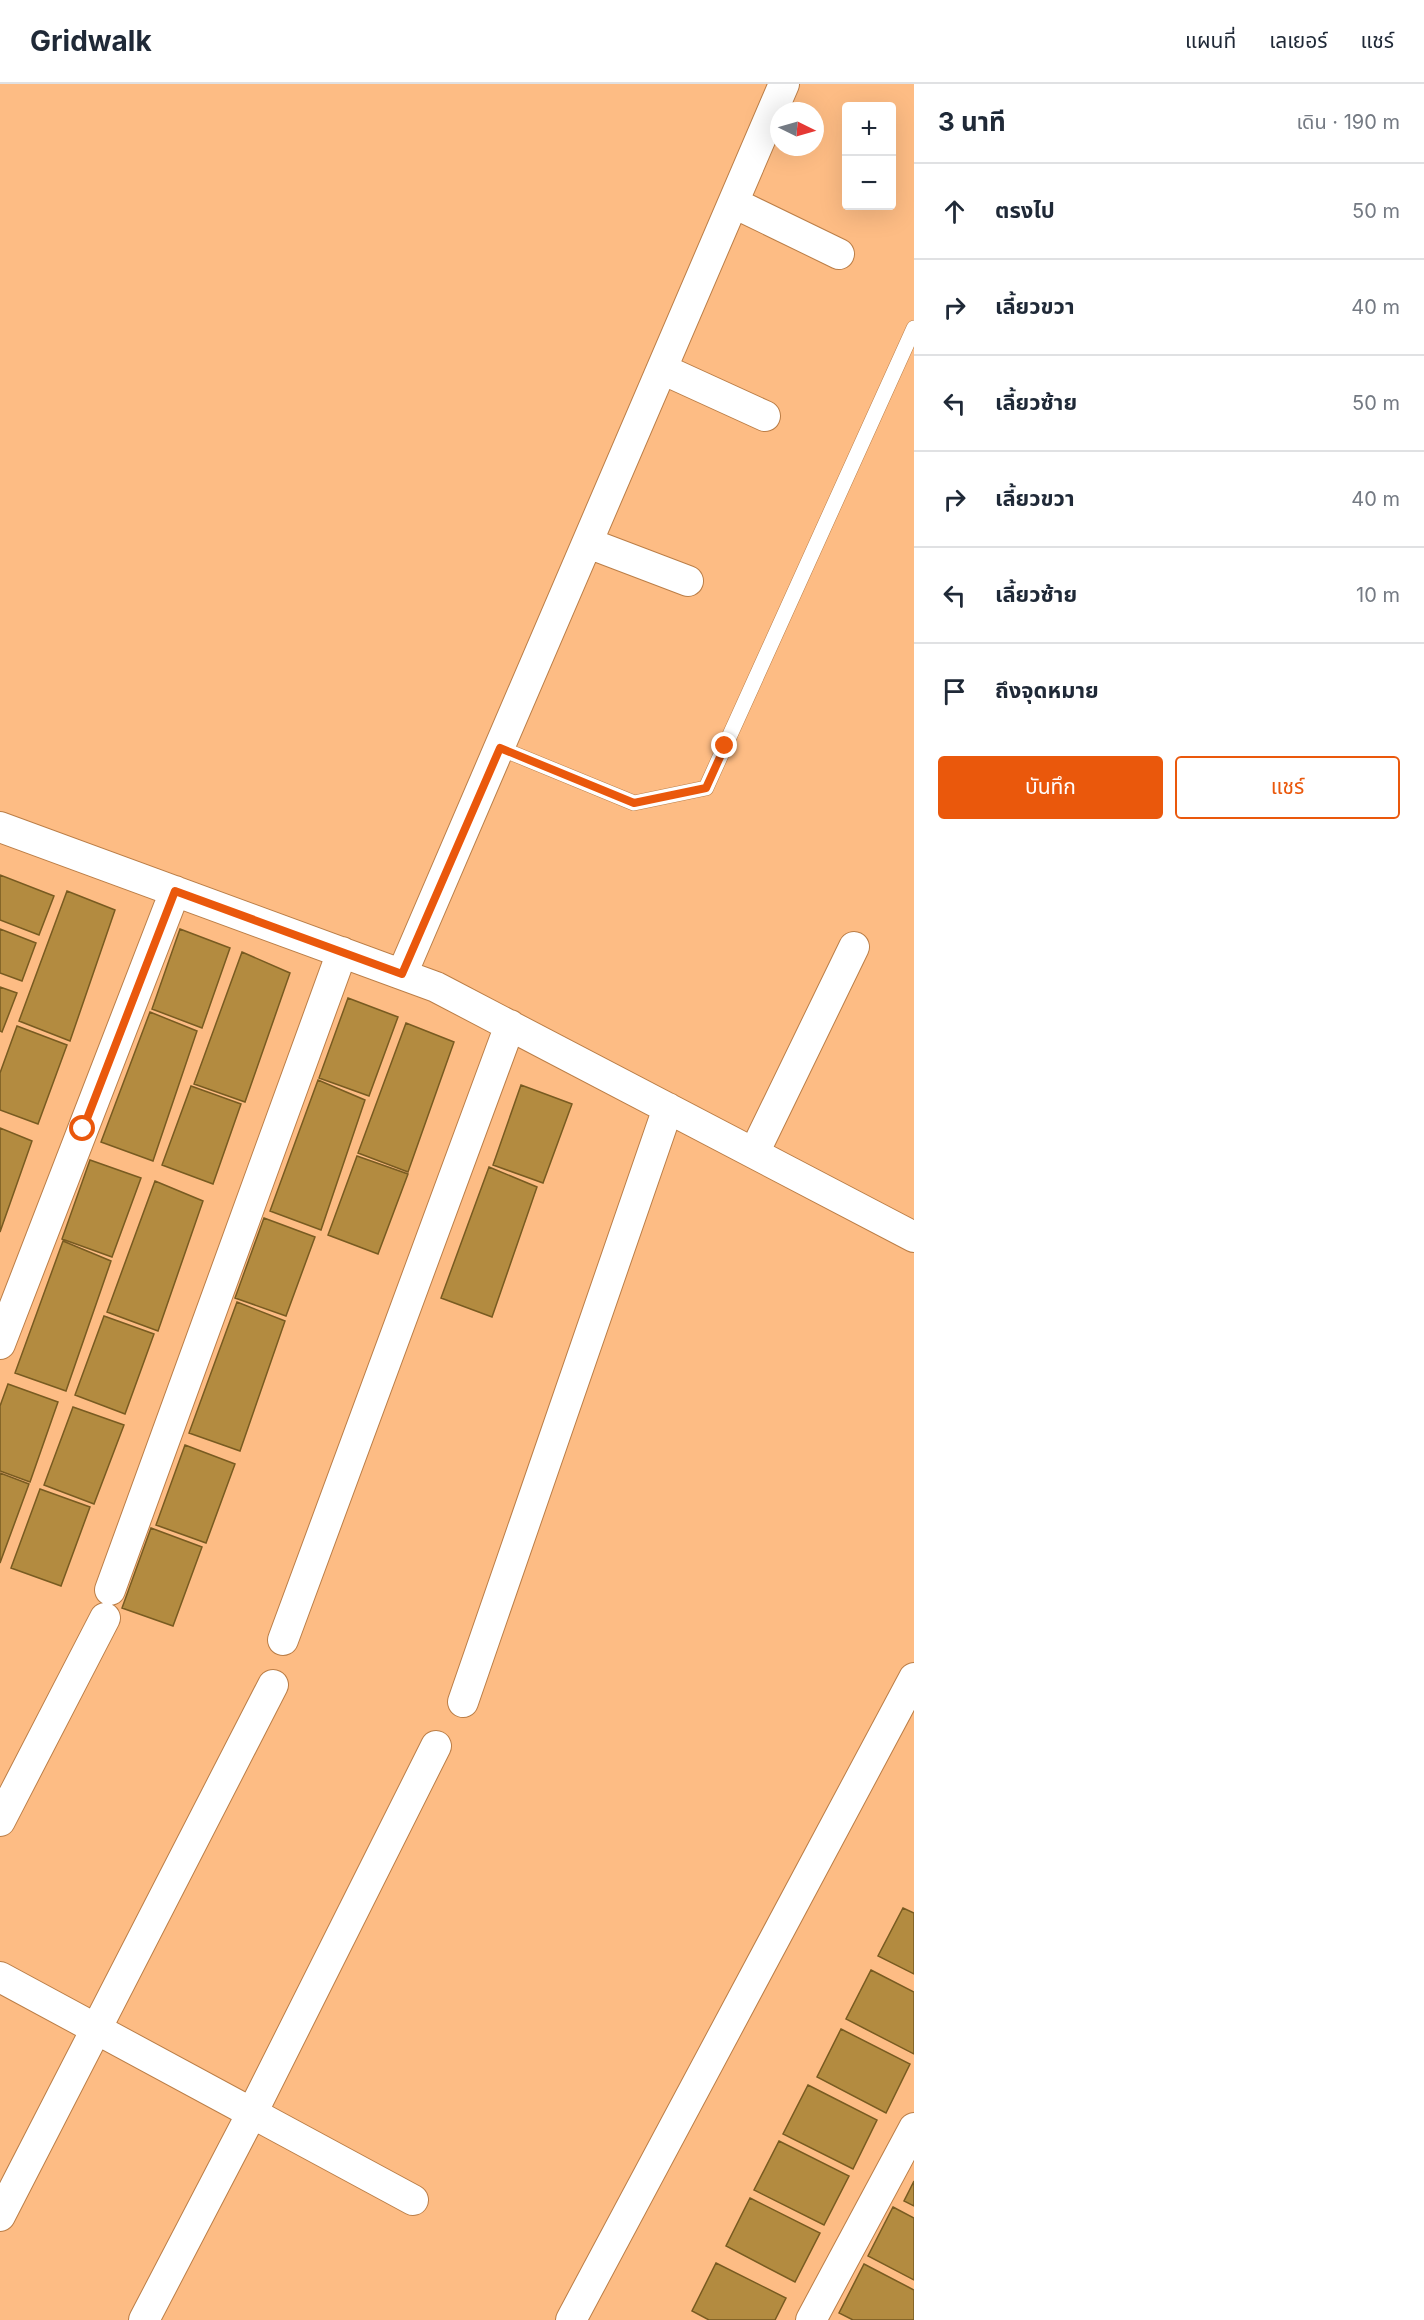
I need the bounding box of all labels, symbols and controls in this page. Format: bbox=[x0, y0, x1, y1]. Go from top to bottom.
text: Gridwalk bbox=[30, 24, 152, 58]
text: แผนที่ bbox=[1185, 28, 1236, 53]
text: เลเยอร์ bbox=[1269, 28, 1328, 53]
text: แชร์ bbox=[1361, 28, 1394, 53]
north arrow bbox=[770, 102, 824, 156]
map controls bbox=[842, 102, 896, 210]
button: + bbox=[842, 102, 896, 156]
text: 3 นาที bbox=[938, 106, 1006, 137]
text: เดิน · 190 m bbox=[1296, 110, 1400, 134]
button: − bbox=[842, 156, 896, 210]
icon: ahead bbox=[938, 195, 971, 228]
text: ตรงไป bbox=[995, 197, 1055, 223]
text: 50 m bbox=[1352, 199, 1400, 223]
icon: right bbox=[938, 291, 971, 324]
text: เลี้ยวขวา bbox=[995, 293, 1075, 319]
text: 40 m bbox=[1351, 295, 1400, 319]
icon: left bbox=[938, 387, 971, 420]
text: เลี้ยวซ้าย bbox=[995, 389, 1077, 415]
text: 50 m bbox=[1352, 391, 1400, 415]
icon: right bbox=[938, 483, 971, 516]
text: เลี้ยวขวา bbox=[995, 485, 1075, 511]
text: 40 m bbox=[1351, 487, 1400, 511]
icon: left bbox=[938, 579, 971, 612]
text: เลี้ยวซ้าย bbox=[995, 581, 1077, 607]
text: 10 m bbox=[1356, 583, 1400, 607]
icon: arrive bbox=[938, 675, 971, 708]
text: ถึงจุดหมาย bbox=[995, 677, 1099, 703]
route end bbox=[711, 732, 737, 758]
button: บันทึก bbox=[938, 756, 1163, 819]
button: แชร์ bbox=[1175, 756, 1400, 819]
route start bbox=[69, 1115, 95, 1141]

